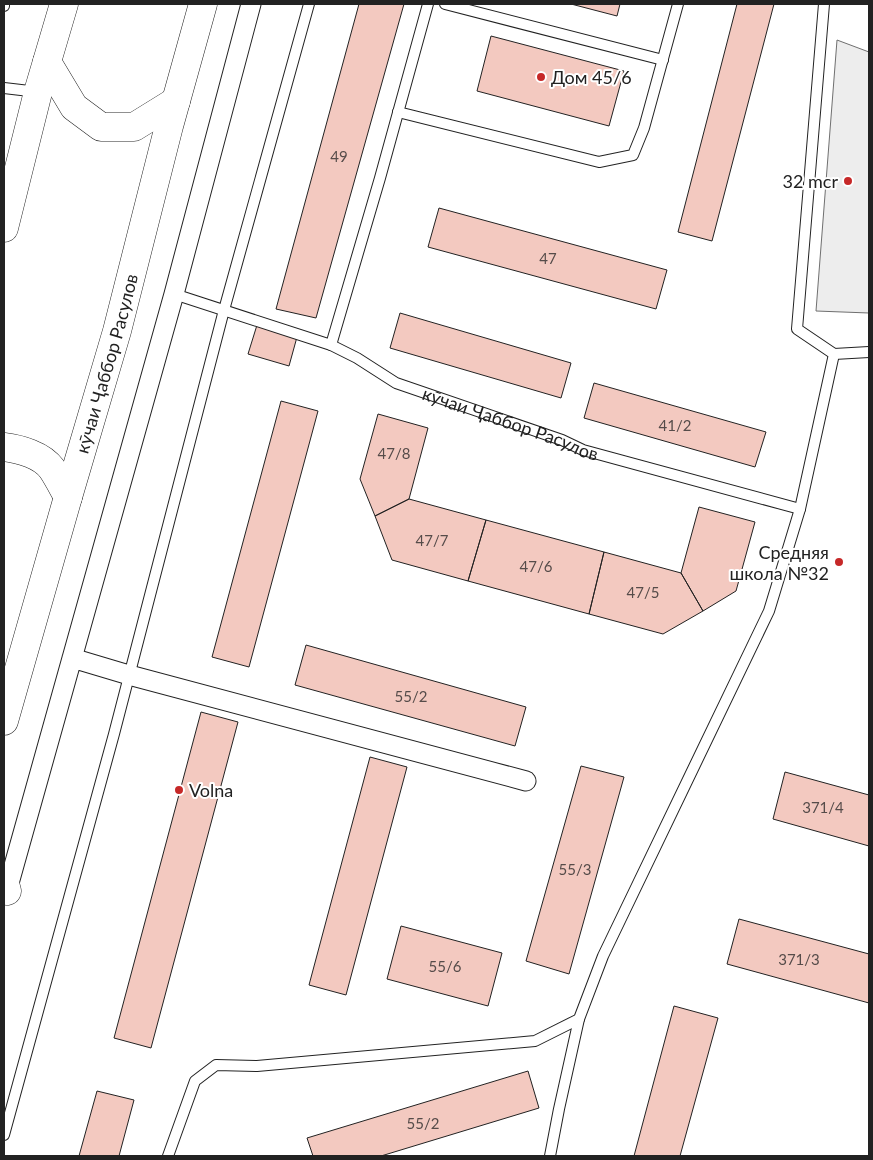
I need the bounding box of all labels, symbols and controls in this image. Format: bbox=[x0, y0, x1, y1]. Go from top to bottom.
place label: Дом 45/6 bbox=[551, 66, 632, 88]
marker: Дом 45/6 bbox=[535, 71, 547, 83]
house number: 49 bbox=[330, 147, 348, 165]
place label: 32 mcr bbox=[783, 170, 838, 192]
marker: 32 mcr bbox=[842, 175, 854, 187]
house number: 47 bbox=[539, 249, 557, 267]
street label: кӯчаи Ҷаббор Расулов bbox=[71, 271, 142, 456]
street label: кӯчаи Ҷаббор Расулов bbox=[420, 382, 601, 465]
house number: 41/2 bbox=[659, 416, 691, 434]
house number: 47/8 bbox=[378, 444, 410, 462]
house number: 47/7 bbox=[416, 531, 449, 549]
place label: Средняя школа №32 bbox=[730, 541, 829, 584]
marker: Средняя школа №32 bbox=[833, 556, 845, 568]
house number: 47/6 bbox=[520, 557, 553, 575]
house number: 47/5 bbox=[627, 583, 659, 601]
house number: 55/2 bbox=[395, 687, 427, 705]
place label: Volna bbox=[189, 779, 233, 801]
marker: Volna bbox=[173, 784, 185, 796]
house number: 371/4 bbox=[802, 798, 844, 816]
house number: 55/3 bbox=[559, 860, 591, 878]
house number: 371/3 bbox=[778, 950, 820, 968]
house number: 55/6 bbox=[429, 957, 462, 975]
house number: 55/2 bbox=[407, 1114, 439, 1132]

